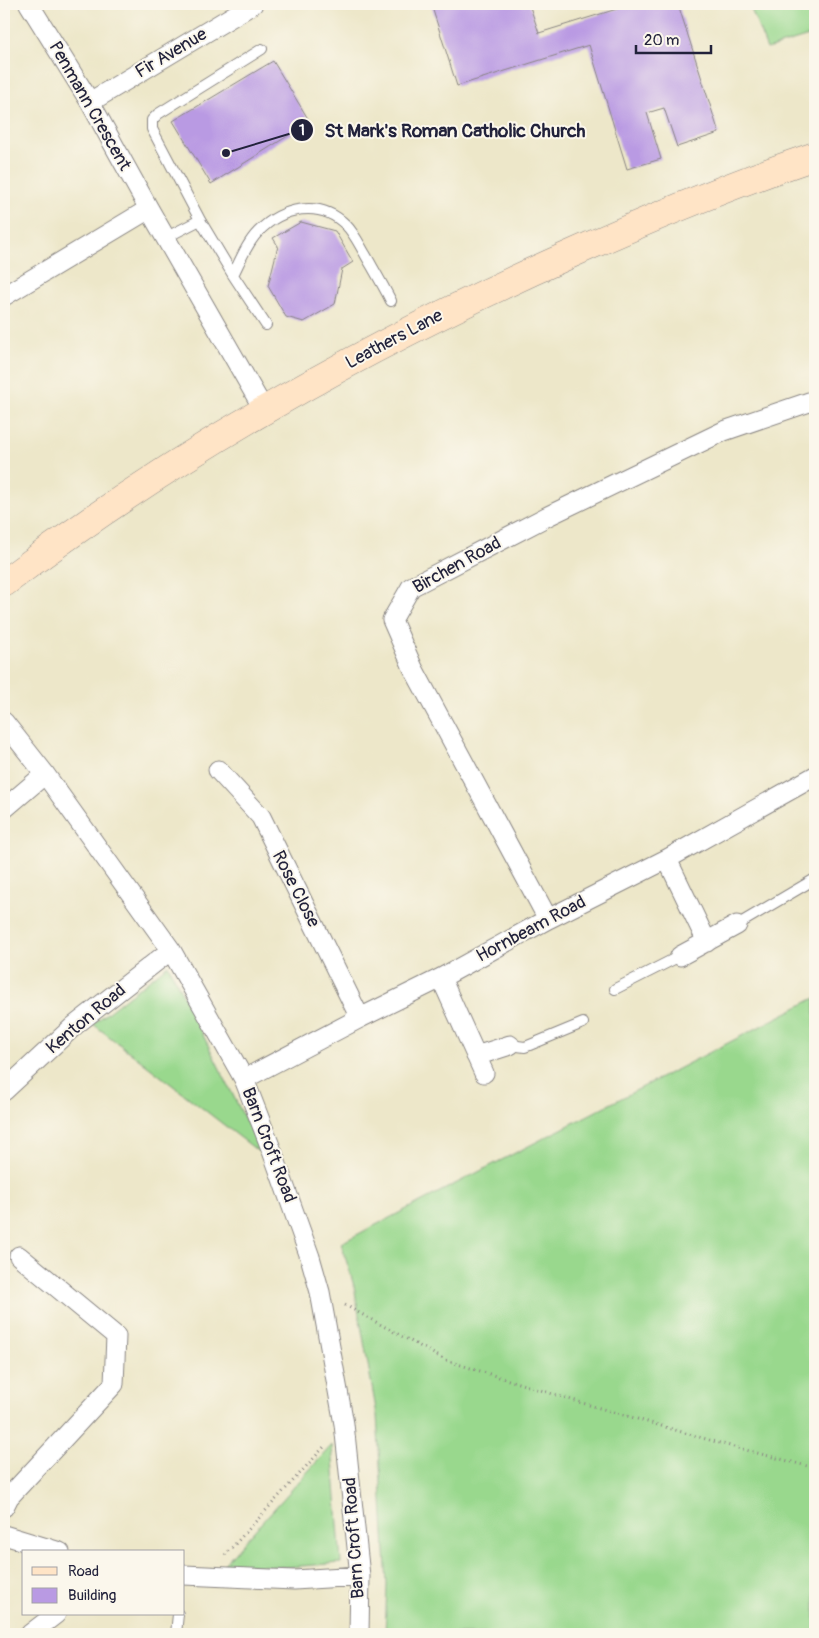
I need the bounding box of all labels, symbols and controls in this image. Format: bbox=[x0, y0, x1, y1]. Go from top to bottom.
scale bar bbox=[636, 22, 712, 54]
street label: Fir Avenue bbox=[131, 23, 211, 83]
text: 20 m bbox=[644, 31, 679, 50]
street label: Penmann Crescent bbox=[44, 37, 137, 176]
callout: St Mark's Roman Catholic Church bbox=[290, 113, 596, 147]
text: St Mark's Roman Catholic Church bbox=[324, 119, 586, 143]
text: 1 bbox=[299, 121, 305, 140]
street label: Leathers Lane bbox=[341, 304, 447, 374]
street label: Birchen Road bbox=[409, 531, 505, 599]
street label: Rose Close bbox=[267, 847, 325, 931]
street label: Hornbeam Road bbox=[472, 890, 590, 968]
street label: Kenton Road bbox=[41, 979, 131, 1059]
street label: Barn Croft Road bbox=[236, 1084, 302, 1206]
street label: Barn Croft Road bbox=[338, 1477, 370, 1599]
legend bbox=[22, 1550, 185, 1616]
text: Road bbox=[68, 1562, 99, 1581]
text: Building bbox=[68, 1586, 116, 1605]

